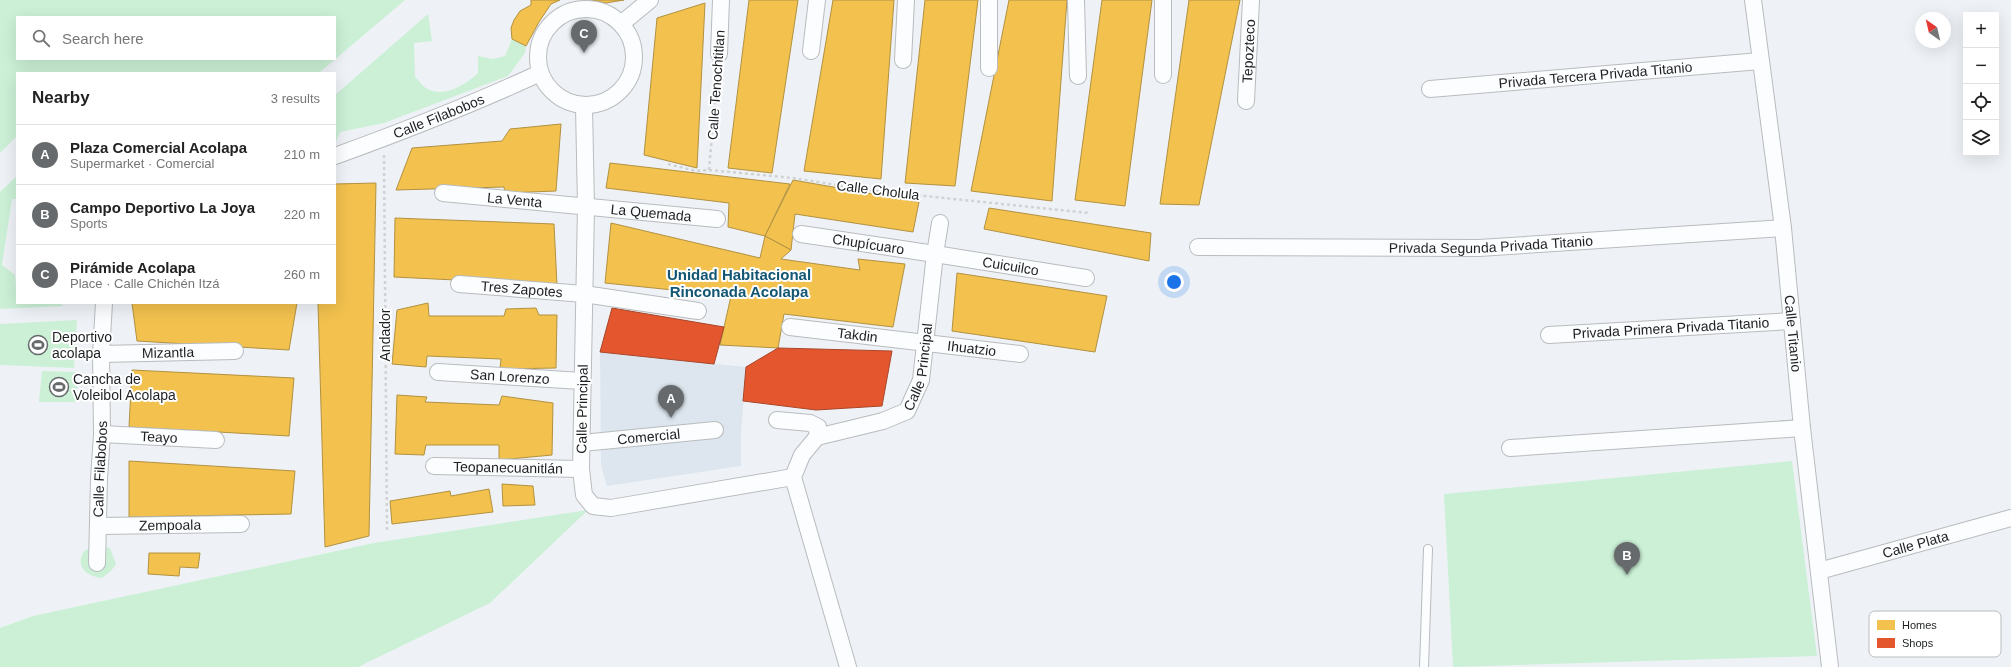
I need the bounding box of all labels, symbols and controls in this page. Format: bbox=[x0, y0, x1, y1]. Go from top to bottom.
north arrow bbox=[1915, 12, 1951, 48]
map controls bbox=[1963, 12, 1999, 156]
button: + bbox=[1963, 12, 1999, 48]
search box bbox=[16, 16, 336, 60]
street label: Tepozteco bbox=[1239, 19, 1258, 83]
pin: C bbox=[571, 20, 597, 53]
icon: search bbox=[30, 27, 52, 49]
street label: Calle Tenochtitlan bbox=[704, 29, 728, 141]
text: Search here bbox=[62, 30, 144, 47]
button: − bbox=[1963, 48, 1999, 84]
street label: Privada Tercera Privada Titanio bbox=[1498, 59, 1693, 91]
button: locate bbox=[1963, 84, 1999, 120]
text: Nearby bbox=[32, 88, 90, 107]
text: 3 results bbox=[271, 91, 320, 106]
street label: Calle Filabobos bbox=[391, 91, 487, 142]
button: layers bbox=[1963, 120, 1999, 156]
text: Plaza Comercial Acolapa bbox=[70, 139, 247, 156]
text: A bbox=[40, 147, 50, 162]
text: 210 m bbox=[284, 147, 320, 162]
text: Supermarket · Comercial bbox=[70, 156, 215, 171]
street label: Calle Cholula bbox=[836, 177, 921, 203]
street label: La Venta bbox=[486, 189, 543, 210]
text: Campo Deportivo La Joya bbox=[70, 199, 255, 216]
street label: La Quemada bbox=[610, 201, 692, 225]
text: B bbox=[40, 207, 50, 222]
text: 220 m bbox=[284, 207, 320, 222]
text: Sports bbox=[70, 216, 108, 231]
street label: Chupícuaro bbox=[831, 231, 905, 257]
street label: Privada Segunda Privada Titanio bbox=[1389, 233, 1594, 256]
street label: Cuicuilco bbox=[981, 254, 1040, 278]
text: Pirámide Acolapa bbox=[70, 259, 195, 276]
district label: Unidad Habitacional Rinconada Acolapa bbox=[667, 266, 811, 300]
text: C bbox=[40, 267, 50, 282]
text: 260 m bbox=[284, 267, 320, 282]
your location bbox=[1164, 272, 1184, 292]
text: Place · Calle Chichén Itzá bbox=[70, 276, 220, 291]
street label: Tres Zapotes bbox=[480, 278, 563, 300]
street label: Calle Titanio bbox=[1781, 294, 1805, 373]
street label: Andador bbox=[377, 308, 393, 361]
street label: Privada Primera Privada Titanio bbox=[1572, 314, 1770, 342]
street label: Calle Principal bbox=[900, 323, 935, 413]
street label: Takdin bbox=[836, 325, 879, 345]
place label: Deportivo acolapa bbox=[52, 329, 112, 361]
sports icon: Deportivo acolapa bbox=[27, 334, 49, 356]
street label: Ihuatzio bbox=[946, 338, 997, 359]
street label: Mizantla bbox=[142, 344, 194, 361]
street label: Calle Principal bbox=[573, 364, 591, 454]
street label: San Lorenzo bbox=[470, 366, 550, 387]
place label: Cancha de Voleibol Acolapa bbox=[73, 371, 176, 403]
sports icon: Cancha de Voleibol Acolapa bbox=[48, 376, 70, 398]
pin: A bbox=[658, 385, 684, 418]
street label: Calle Filabobos bbox=[90, 421, 110, 518]
street label: Comercial bbox=[616, 425, 681, 448]
street label: Teayo bbox=[140, 428, 178, 446]
street label: Teopanecuanitlán bbox=[453, 458, 563, 477]
street label: Zempoala bbox=[139, 517, 201, 533]
street label: Calle Plata bbox=[1881, 528, 1950, 561]
pin: B bbox=[1614, 542, 1640, 575]
legend bbox=[1869, 611, 2001, 657]
text: Homes bbox=[1902, 619, 1937, 631]
text: Shops bbox=[1902, 637, 1934, 649]

